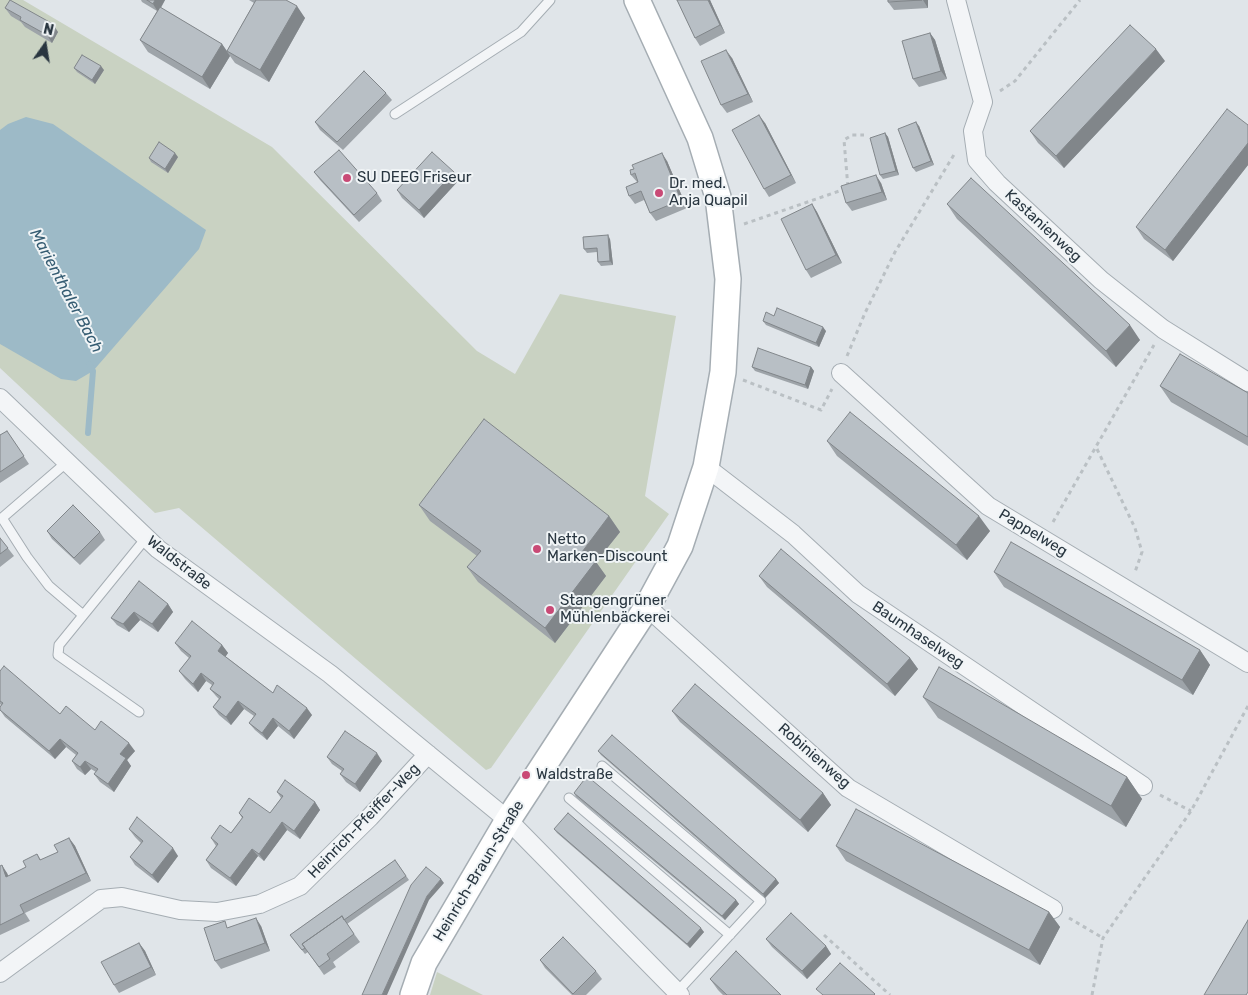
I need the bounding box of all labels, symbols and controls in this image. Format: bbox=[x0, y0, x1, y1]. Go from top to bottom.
north arrow bbox=[20, 20, 70, 70]
text: N bbox=[42, 20, 55, 39]
place label: SU DEEG Friseur bbox=[357, 169, 471, 187]
marker: SU DEEG Friseur bbox=[341, 172, 353, 184]
place label: Dr. med. Anja Quapil bbox=[669, 175, 748, 210]
street label: Kastanienweg bbox=[1001, 186, 1085, 266]
marker: Dr. med. Anja Quapil bbox=[653, 187, 665, 199]
water label: Marienthaler Bach bbox=[25, 226, 107, 356]
street label: Pappelweg bbox=[995, 505, 1071, 561]
place label: Netto Marken-Discount bbox=[547, 531, 667, 566]
street label: Waldstraße bbox=[143, 532, 215, 594]
marker: Netto Marken-Discount bbox=[531, 543, 543, 555]
place label: Stangengrüner Mühlenbäckerei bbox=[560, 592, 670, 627]
street label: Baumhaselweg bbox=[869, 598, 967, 672]
marker: Stangengrüner Mühlenbäckerei bbox=[544, 604, 556, 616]
street label: Robinienweg bbox=[774, 720, 854, 792]
street label: Heinrich-Pfeiffer-Weg bbox=[304, 760, 424, 882]
place label: Waldstraße bbox=[536, 766, 613, 784]
marker: Waldstraße bbox=[520, 769, 532, 781]
street label: Heinrich-Braun-Straße bbox=[430, 797, 528, 945]

